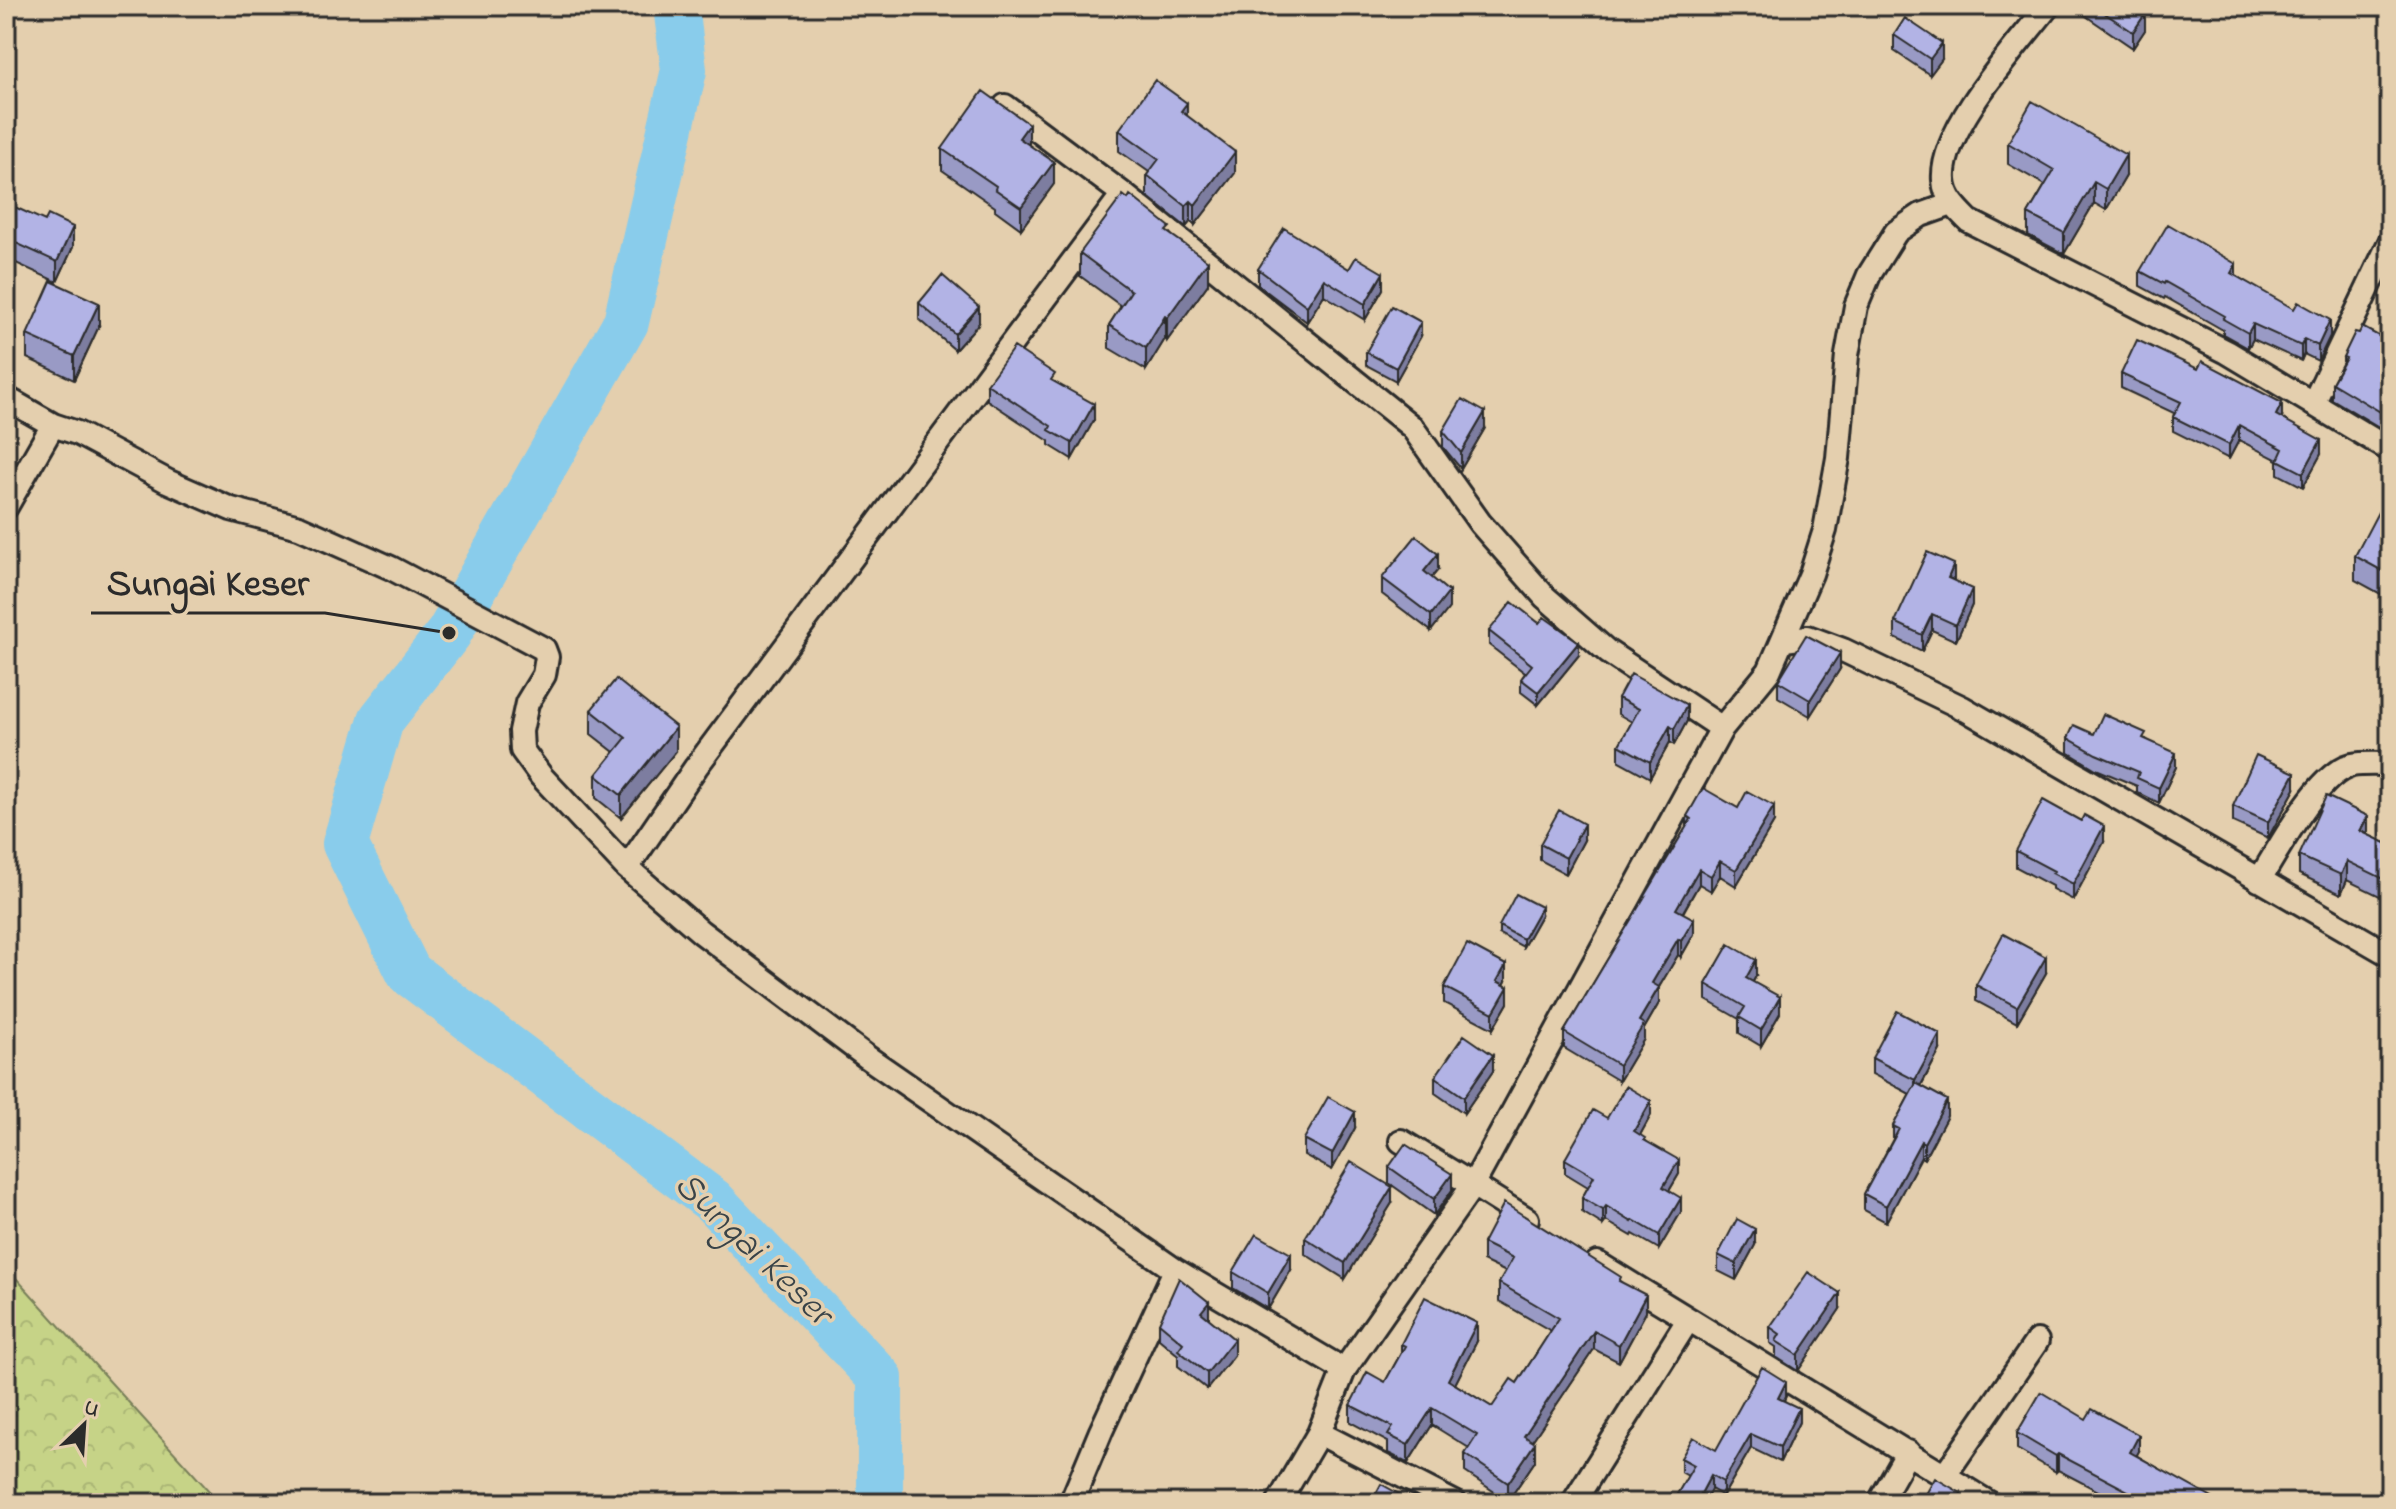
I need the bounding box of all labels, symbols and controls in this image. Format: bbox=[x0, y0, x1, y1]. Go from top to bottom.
callout: Sungai Keser bbox=[91, 551, 325, 613]
text: Sungai Keser bbox=[107, 558, 310, 614]
water label: Sungai Keser bbox=[660, 1160, 847, 1343]
north arrow bbox=[44, 1385, 124, 1465]
text: U bbox=[78, 1392, 104, 1427]

